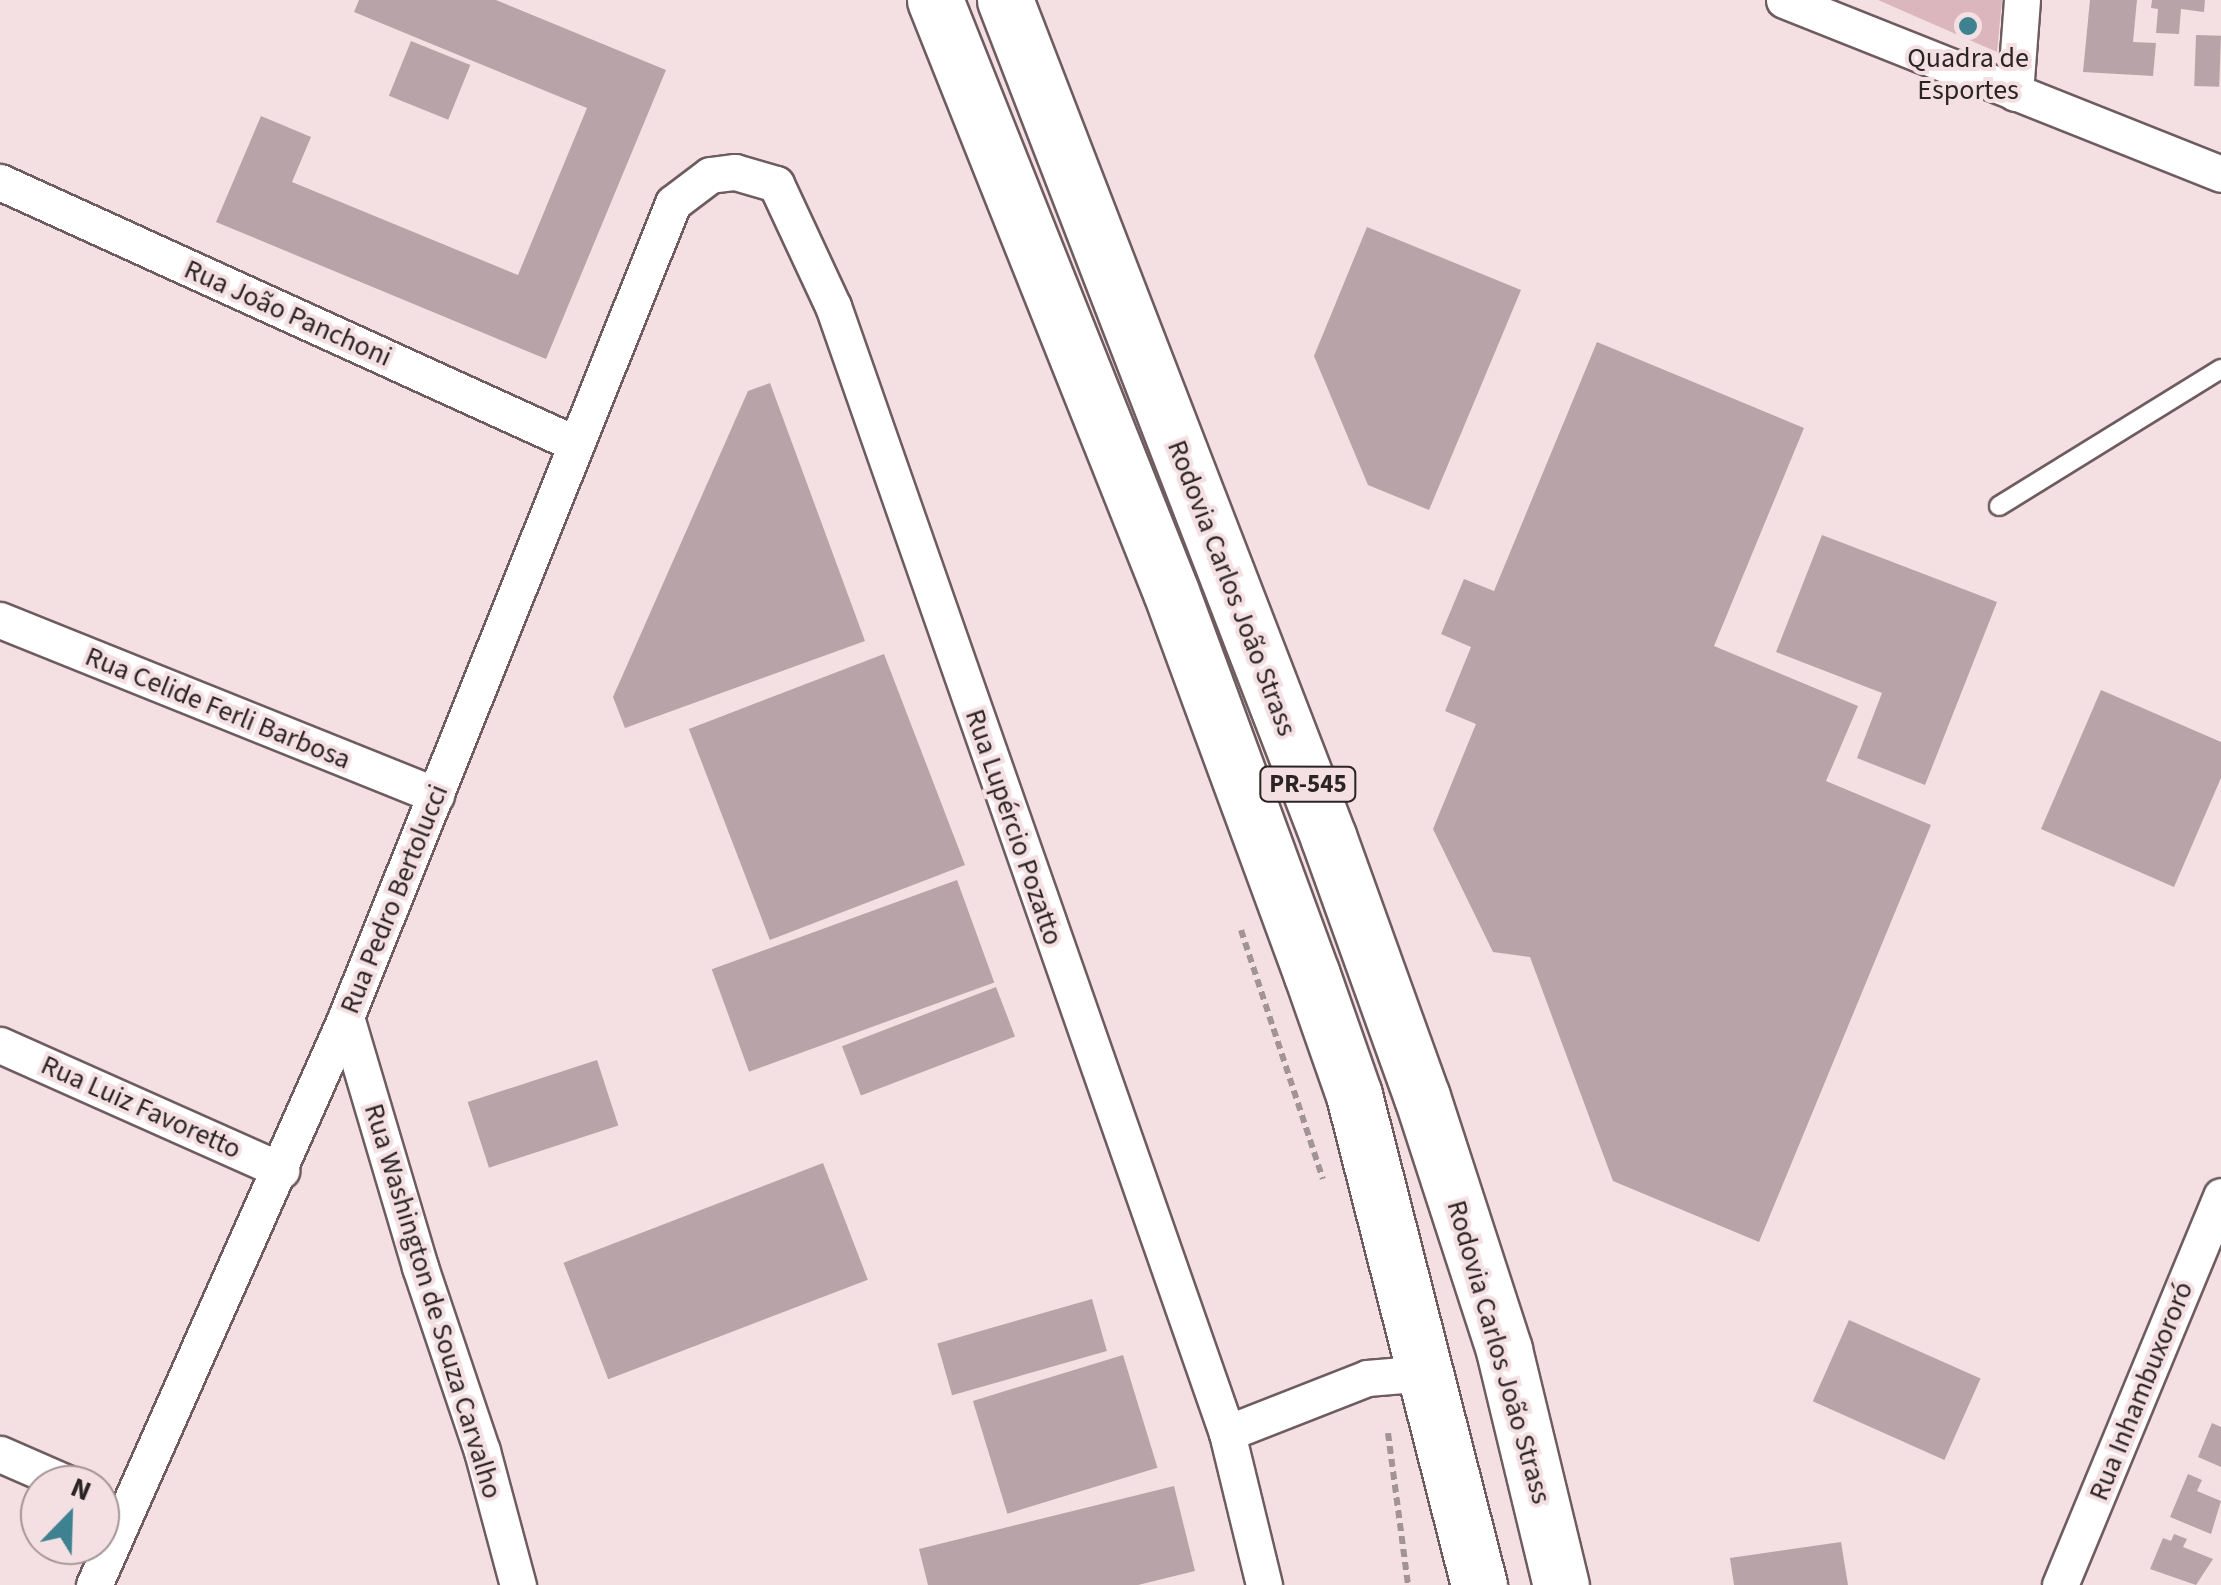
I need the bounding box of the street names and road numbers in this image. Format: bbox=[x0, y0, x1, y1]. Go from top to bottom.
street label: Rua João Panchoni bbox=[179, 252, 397, 374]
street label: Rodovia Carlos João Strass bbox=[1160, 435, 1304, 741]
street label: Rua Celide Ferli Barbosa bbox=[80, 639, 356, 777]
street label: Rua Lupércio Pozatto bbox=[958, 705, 1070, 949]
road number: PR-545 bbox=[1258, 764, 1358, 804]
street label: Rua Pedro Bertolucci bbox=[333, 779, 455, 1019]
street label: Rua Luiz Favoretto bbox=[36, 1048, 246, 1166]
street label: Rua Washington de Souza Carvalho bbox=[357, 1100, 509, 1502]
street label: Rodovia Carlos João Strass bbox=[1440, 1196, 1558, 1508]
street label: Rua Inhambuxororó bbox=[2082, 1277, 2200, 1505]

